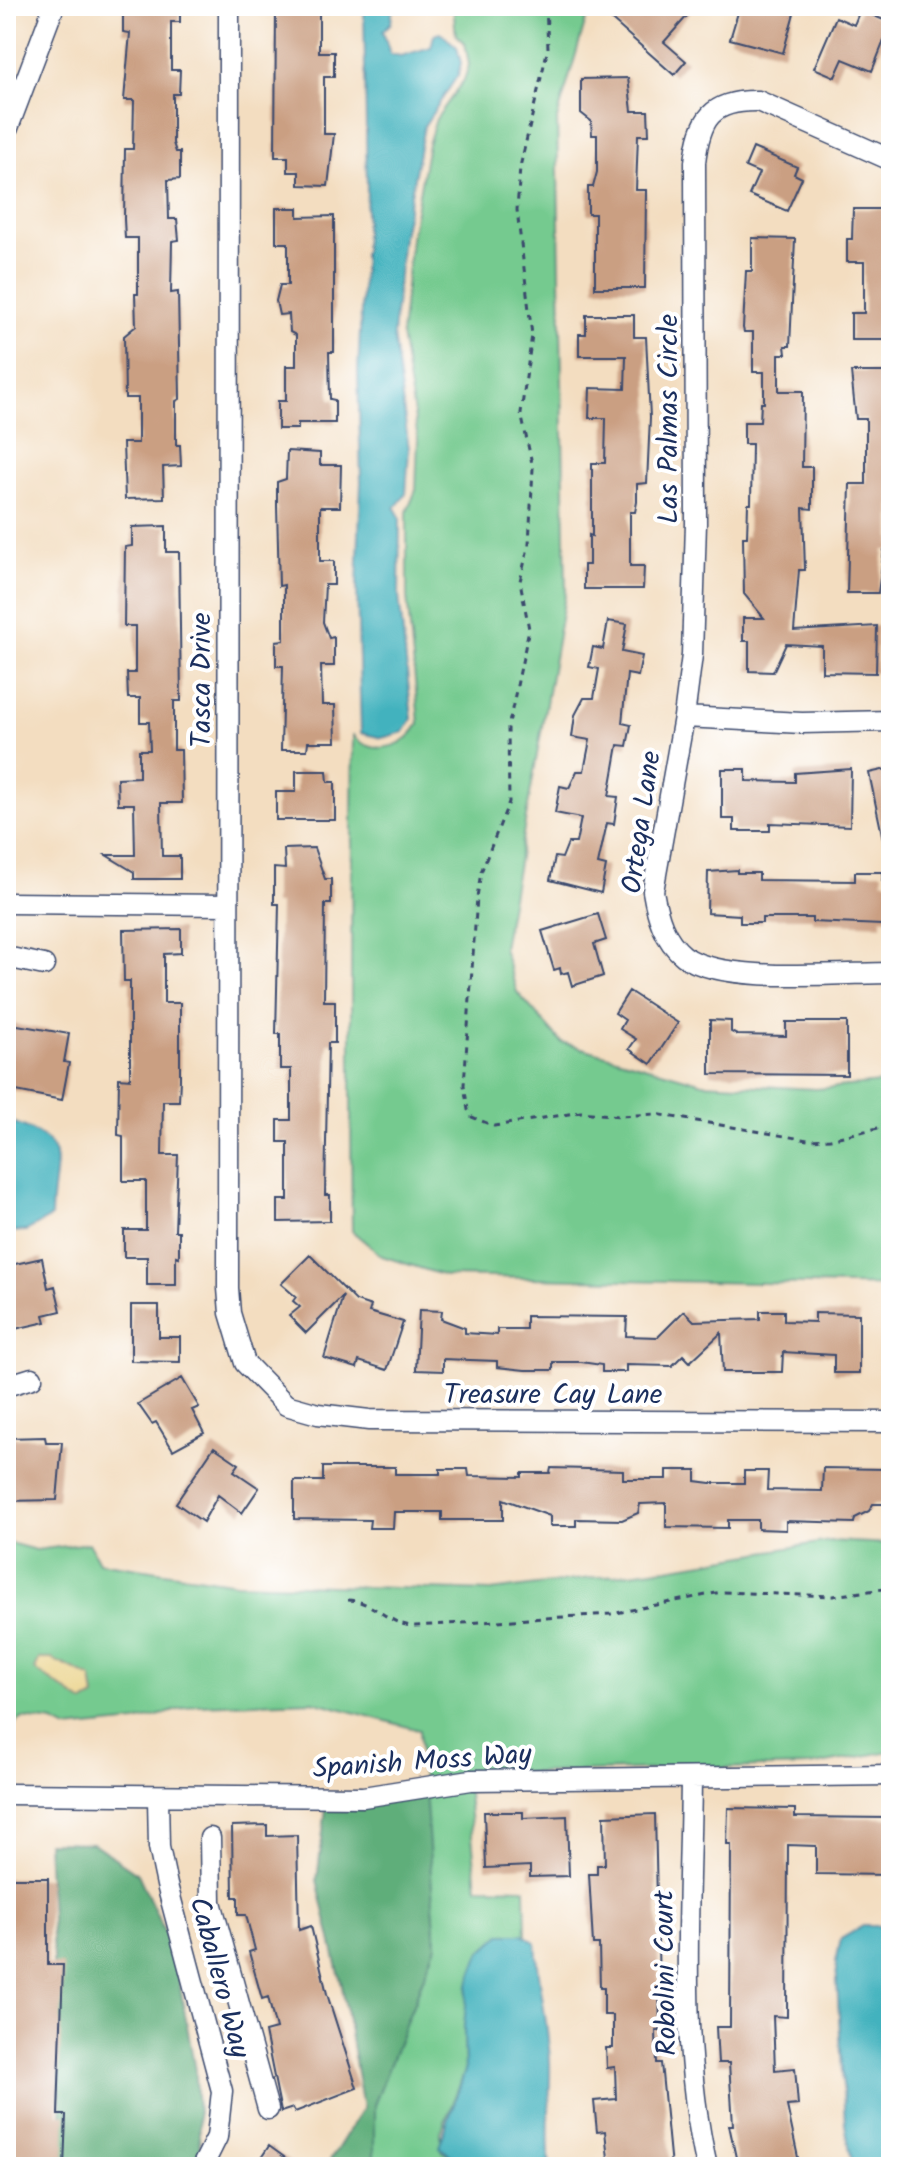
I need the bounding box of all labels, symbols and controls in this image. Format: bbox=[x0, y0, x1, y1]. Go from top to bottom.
street label: Las Palmas Circle bbox=[647, 314, 692, 524]
street label: Tasca Drive bbox=[180, 612, 225, 748]
street label: Ortega Lane bbox=[610, 748, 675, 897]
street label: Treasure Cay Lane bbox=[444, 1373, 663, 1418]
street label: Spanish Moss Way bbox=[311, 1732, 534, 1793]
street label: Robolini Court bbox=[643, 1889, 690, 2056]
street label: Caballero Way bbox=[175, 1892, 262, 2064]

